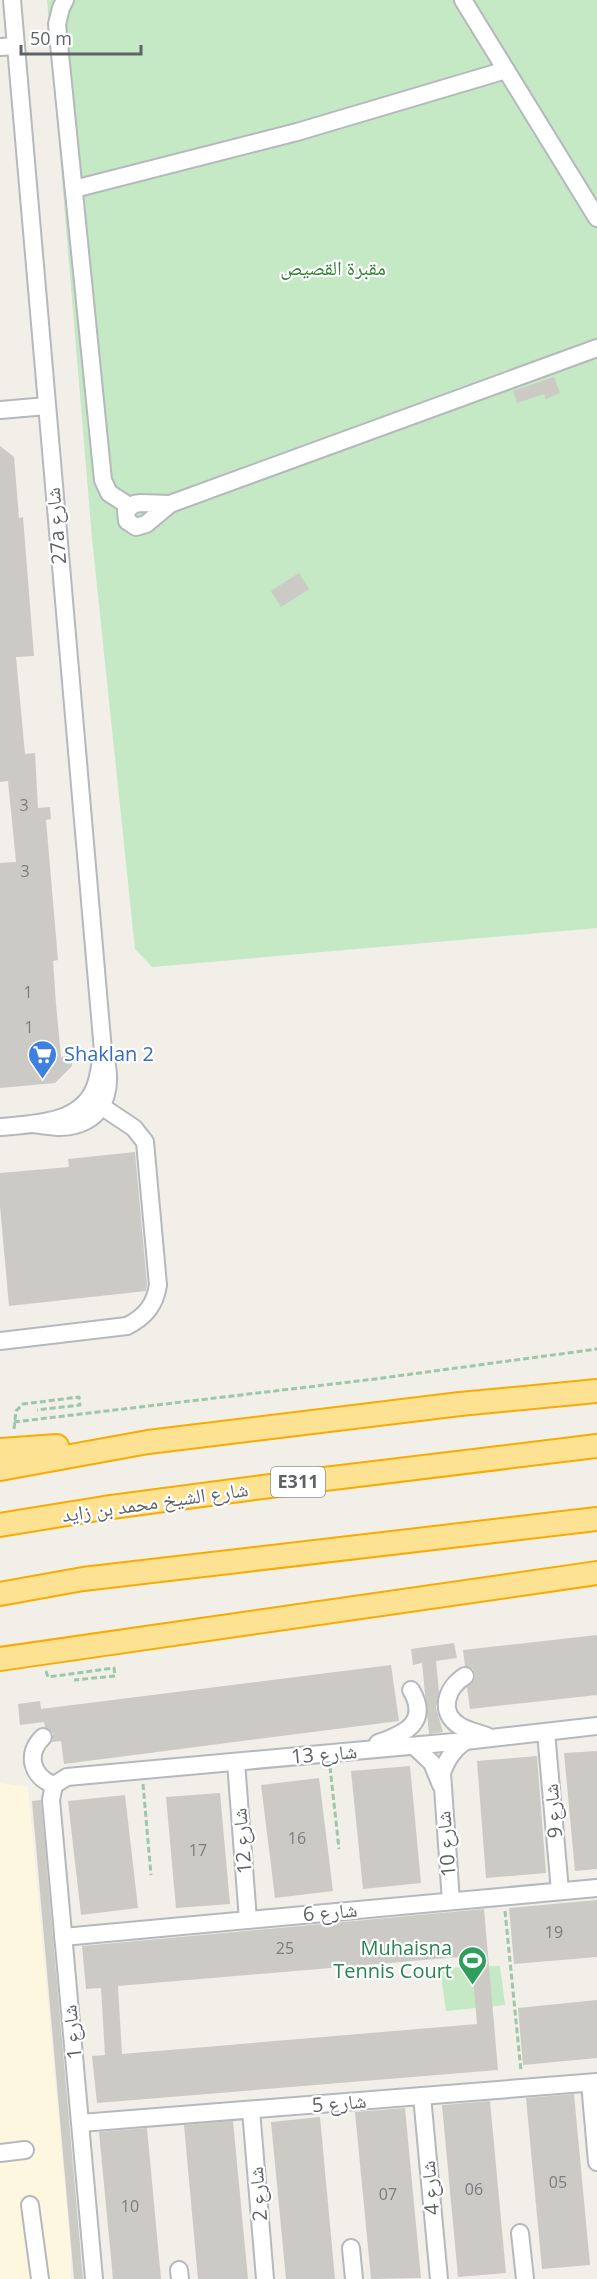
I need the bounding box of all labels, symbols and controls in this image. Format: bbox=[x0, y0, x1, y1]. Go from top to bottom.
scale bar bbox=[21, 18, 141, 56]
text: 50 m bbox=[30, 26, 72, 50]
park label: مقبرة القصيص bbox=[280, 254, 386, 281]
street label: 27a شارع bbox=[39, 486, 72, 566]
house number: 3 bbox=[19, 794, 29, 816]
house number: 3 bbox=[20, 860, 30, 882]
house number: 1 bbox=[23, 981, 33, 1003]
house number: 1 bbox=[24, 1016, 34, 1038]
supermarket icon: Shaklan 2 bbox=[27, 1038, 59, 1080]
place label: Shaklan 2 bbox=[64, 1040, 154, 1067]
road number: E311 bbox=[271, 1467, 325, 1497]
street label: شارع الشيخ محمد بن زايد bbox=[60, 1475, 250, 1528]
street label: شارع 13 bbox=[290, 1737, 358, 1770]
street label: شارع 9 bbox=[537, 1783, 568, 1839]
street label: شارع 12 bbox=[225, 1807, 258, 1875]
street label: شارع 10 bbox=[429, 1810, 462, 1878]
house number: 16 bbox=[288, 1827, 306, 1849]
house number: 17 bbox=[189, 1839, 207, 1861]
street label: شارع 6 bbox=[302, 1896, 358, 1927]
house number: 19 bbox=[545, 1921, 563, 1943]
place label: Muhaisna Tennis Court bbox=[333, 1934, 452, 1984]
house number: 25 bbox=[276, 1937, 294, 1959]
sports icon: Muhaisna Tennis Court bbox=[457, 1944, 489, 1986]
street label: شارع 1 bbox=[55, 2003, 88, 2061]
street label: شارع 5 bbox=[311, 2087, 367, 2118]
street label: شارع 4 bbox=[414, 2160, 445, 2216]
street label: شارع 2 bbox=[242, 2166, 273, 2222]
house number: 05 bbox=[549, 2171, 567, 2193]
house number: 06 bbox=[465, 2178, 483, 2200]
house number: 07 bbox=[379, 2183, 397, 2205]
house number: 10 bbox=[121, 2195, 139, 2217]

